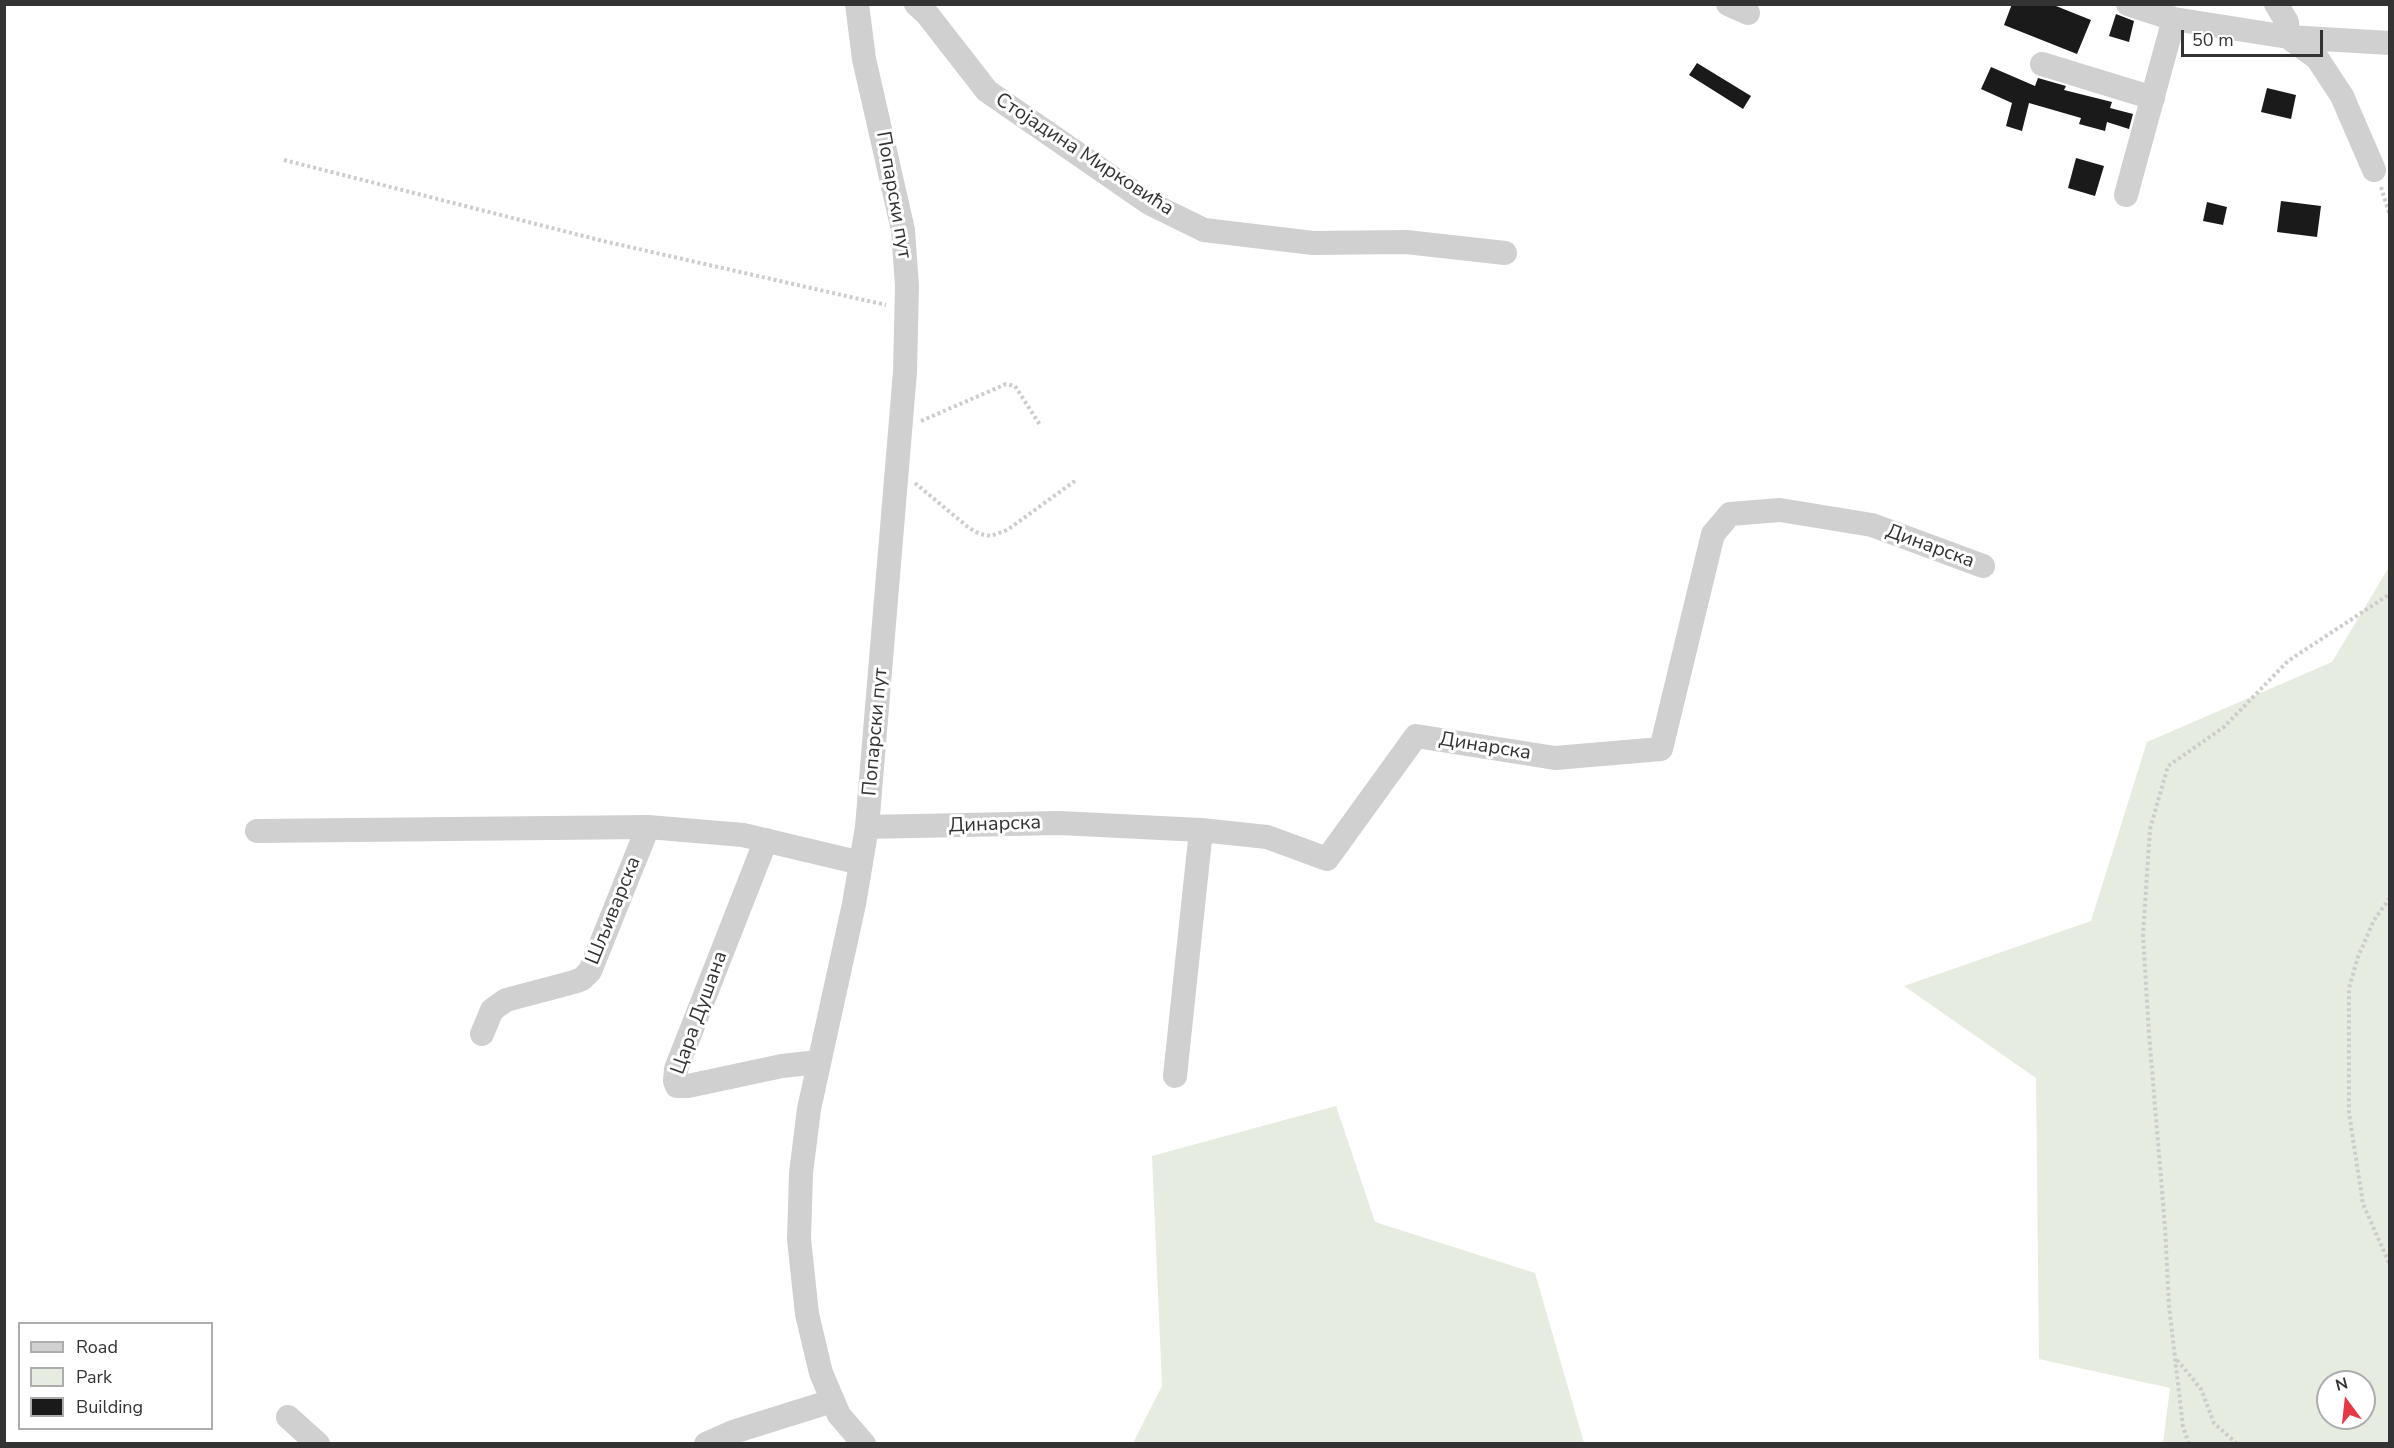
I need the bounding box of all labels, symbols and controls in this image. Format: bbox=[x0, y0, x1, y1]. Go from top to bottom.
scale bar bbox=[2184, 18, 2326, 56]
text: 50 m bbox=[2192, 28, 2234, 52]
street label: Стојадина Мирковића bbox=[990, 88, 1178, 222]
street label: Попарски пут bbox=[870, 130, 916, 260]
street label: Динарска bbox=[1882, 520, 1978, 574]
street label: Попарски пут bbox=[858, 667, 894, 797]
street label: Динарска bbox=[1438, 728, 1532, 766]
street label: Динарска bbox=[948, 811, 1042, 839]
street label: Шљиварска bbox=[581, 853, 647, 969]
street label: Цара Душана bbox=[667, 948, 733, 1078]
legend bbox=[18, 1322, 213, 1430]
text: Road bbox=[76, 1335, 118, 1359]
text: Park bbox=[76, 1365, 112, 1389]
north arrow bbox=[2316, 1370, 2376, 1430]
text: N bbox=[2333, 1372, 2350, 1397]
text: Building bbox=[76, 1395, 143, 1419]

